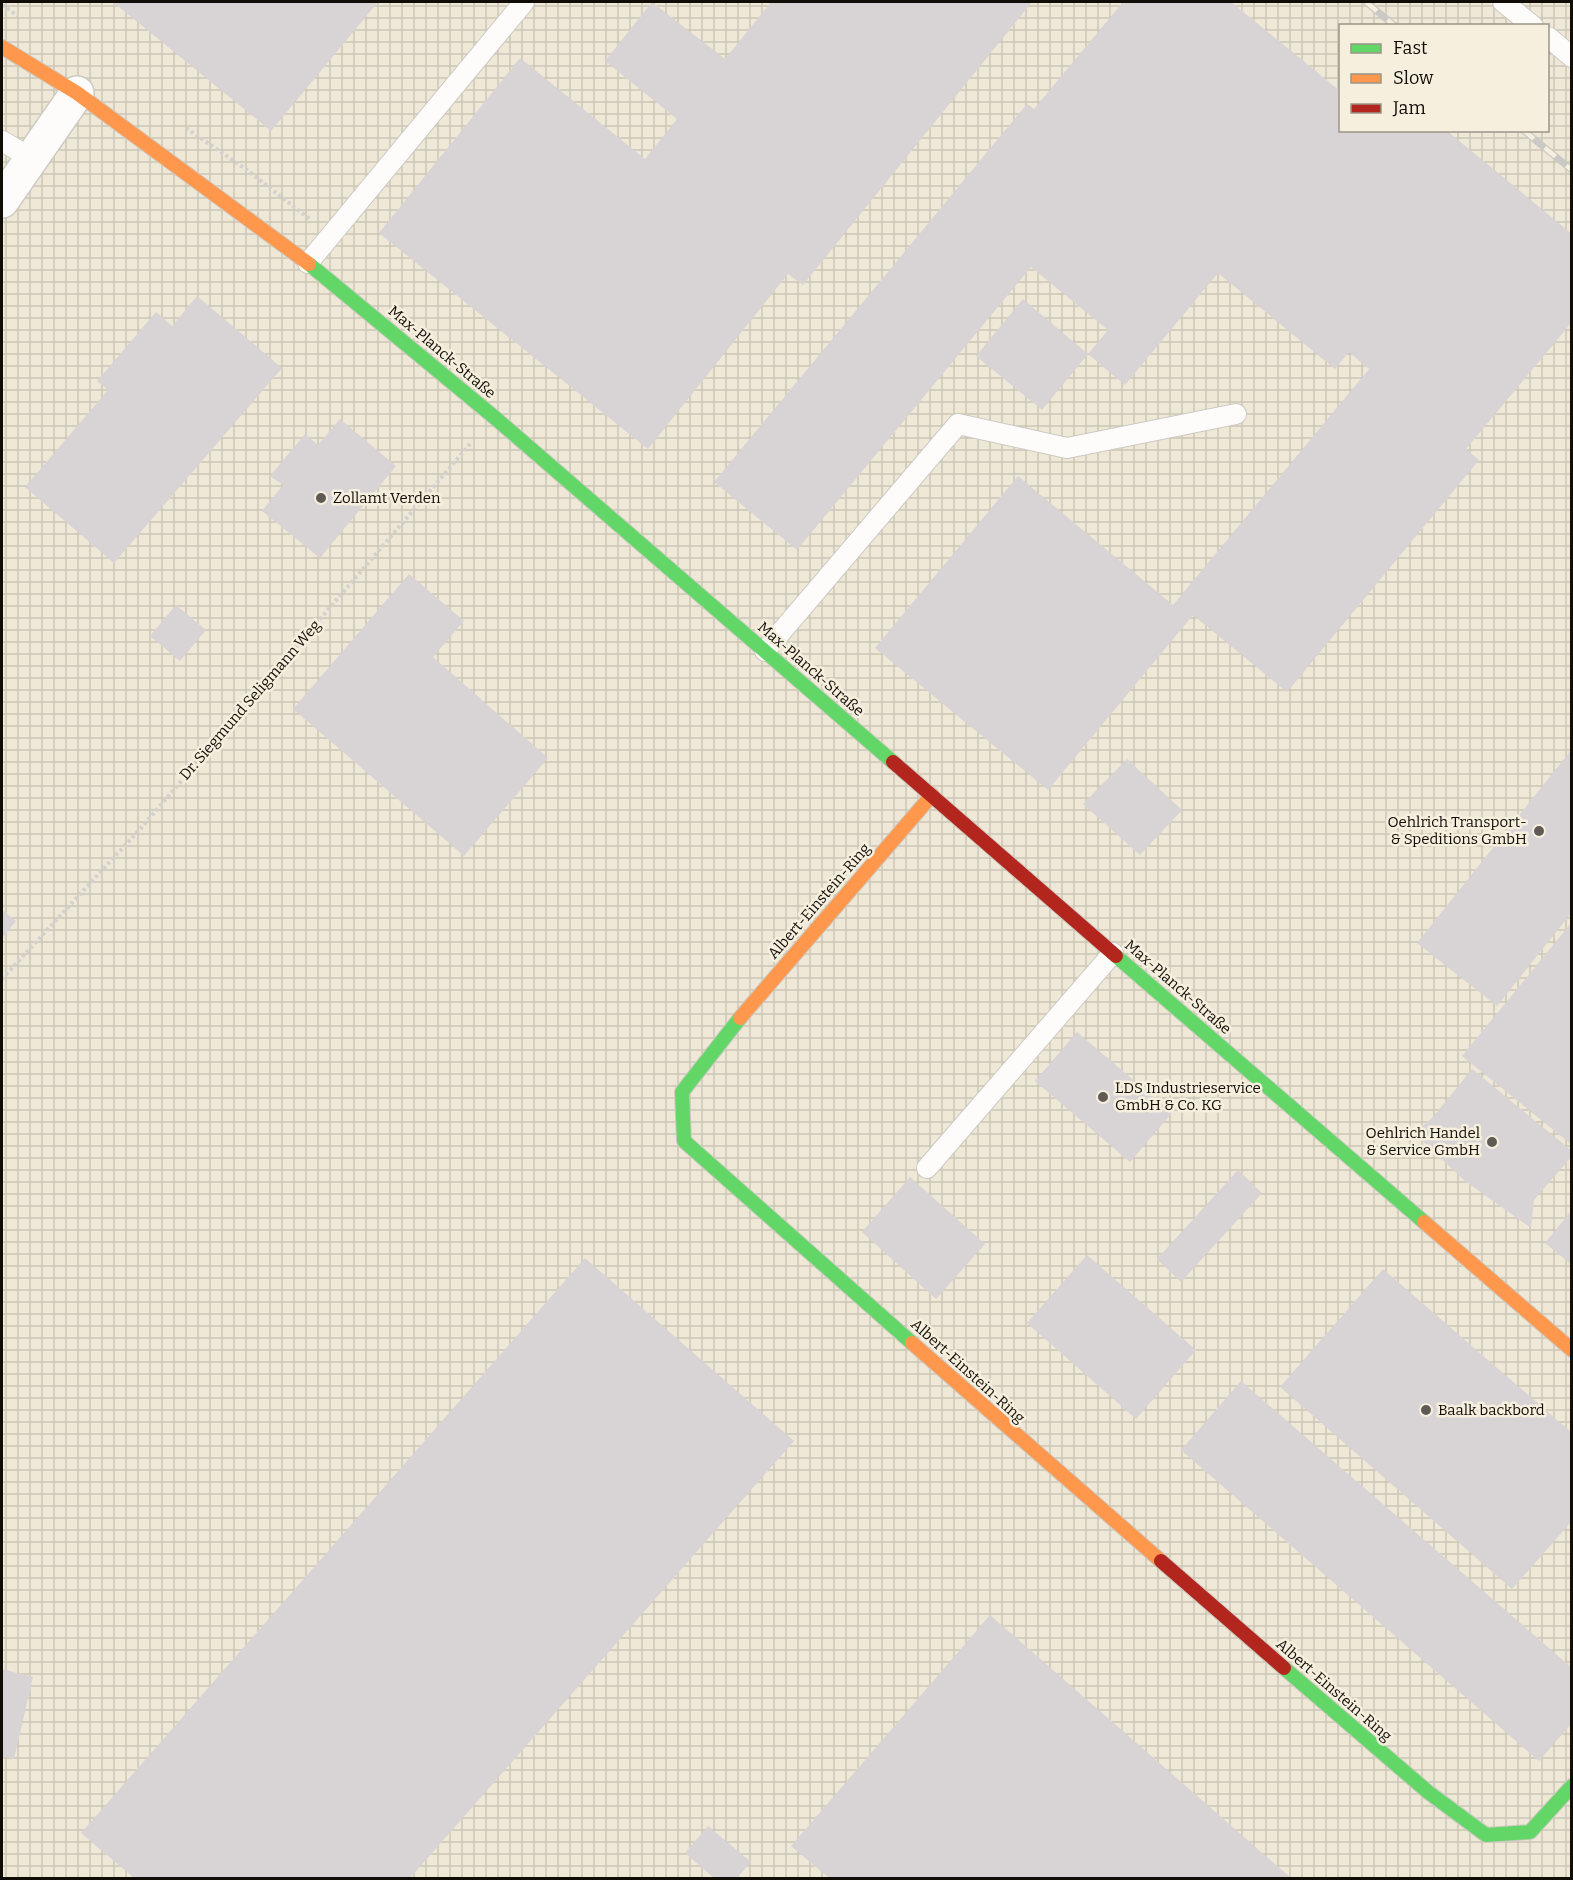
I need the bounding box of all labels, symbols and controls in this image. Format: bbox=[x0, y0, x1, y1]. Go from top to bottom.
legend bbox=[1339, 24, 1549, 132]
text: Fast bbox=[1393, 37, 1428, 59]
text: Slow bbox=[1393, 67, 1434, 89]
text: Jam bbox=[1392, 97, 1426, 119]
street label: Max-Planck-Straße bbox=[385, 302, 499, 402]
place label: Zollamt Verden bbox=[333, 489, 441, 507]
marker: Zollamt Verden bbox=[314, 491, 328, 505]
street label: Dr. Siegmund Seligmann Weg bbox=[176, 616, 324, 784]
street label: Max-Planck-Straße bbox=[754, 618, 868, 720]
place label: Oehlrich Transport- & Speditions GmbH bbox=[1387, 813, 1527, 848]
marker: Oehlrich Transport- & Speditions GmbH bbox=[1532, 824, 1546, 838]
street label: Albert-Einstein-Ring bbox=[764, 840, 874, 962]
street label: Max-Planck-Straße bbox=[1121, 936, 1235, 1038]
place label: LDS Industrieservice GmbH & Co. KG bbox=[1115, 1079, 1261, 1114]
marker: LDS Industrieservice GmbH & Co. KG bbox=[1096, 1090, 1110, 1104]
place label: Oehlrich Handel & Service GmbH bbox=[1366, 1124, 1480, 1159]
marker: Oehlrich Handel & Service GmbH bbox=[1485, 1135, 1499, 1149]
street label: Albert-Einstein-Ring bbox=[907, 1315, 1029, 1427]
place label: Baalk backbord bbox=[1438, 1401, 1545, 1419]
marker: Baalk backbord bbox=[1419, 1403, 1433, 1417]
street label: Albert-Einstein-Ring bbox=[1273, 1635, 1395, 1745]

